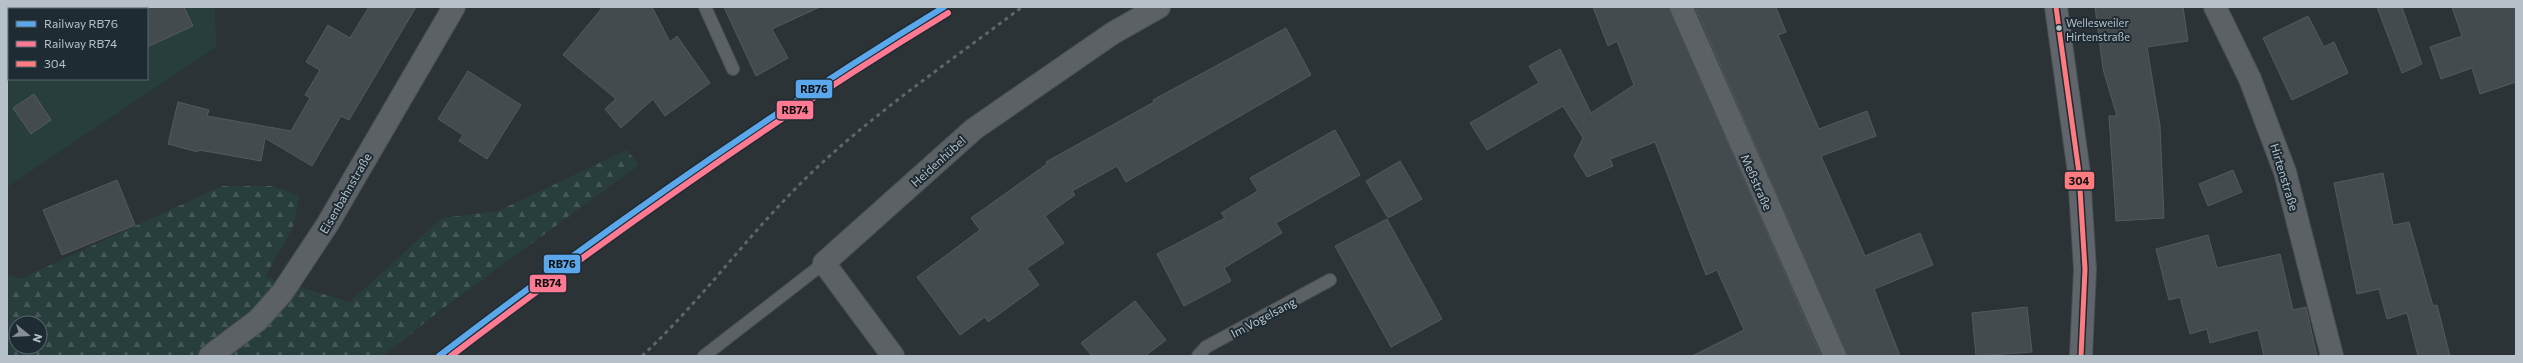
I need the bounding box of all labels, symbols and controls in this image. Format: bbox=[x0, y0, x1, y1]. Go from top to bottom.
legend bbox=[8, 8, 148, 80]
text: Railway RB76 bbox=[44, 16, 118, 30]
place label: Wellesweiler Hirtenstraße bbox=[2066, 16, 2130, 43]
marker: Wellesweiler Hirtenstraße bbox=[2054, 23, 2064, 33]
text: Railway RB74 bbox=[44, 36, 117, 50]
text: 304 bbox=[44, 56, 66, 70]
line badge: RB76 bbox=[795, 79, 833, 99]
text: RB76 bbox=[800, 82, 828, 95]
line badge: RB74 bbox=[776, 100, 814, 120]
text: RB74 bbox=[781, 103, 809, 116]
street label: Heidenhübel bbox=[908, 133, 968, 189]
street label: Hirtenstraße bbox=[2268, 142, 2302, 212]
street label: Eisenbahnstraße bbox=[316, 150, 374, 236]
street label: Meßstraße bbox=[1738, 152, 1776, 212]
line badge: 304 bbox=[2064, 171, 2095, 190]
text: 304 bbox=[2069, 174, 2089, 187]
line badge: RB76 bbox=[543, 254, 581, 274]
text: RB76 bbox=[548, 257, 576, 270]
line badge: RB74 bbox=[529, 274, 567, 293]
text: RB74 bbox=[534, 276, 562, 289]
street label: Im Vogelsang bbox=[1228, 294, 1298, 340]
north arrow bbox=[8, 315, 48, 355]
text: N bbox=[31, 332, 45, 344]

